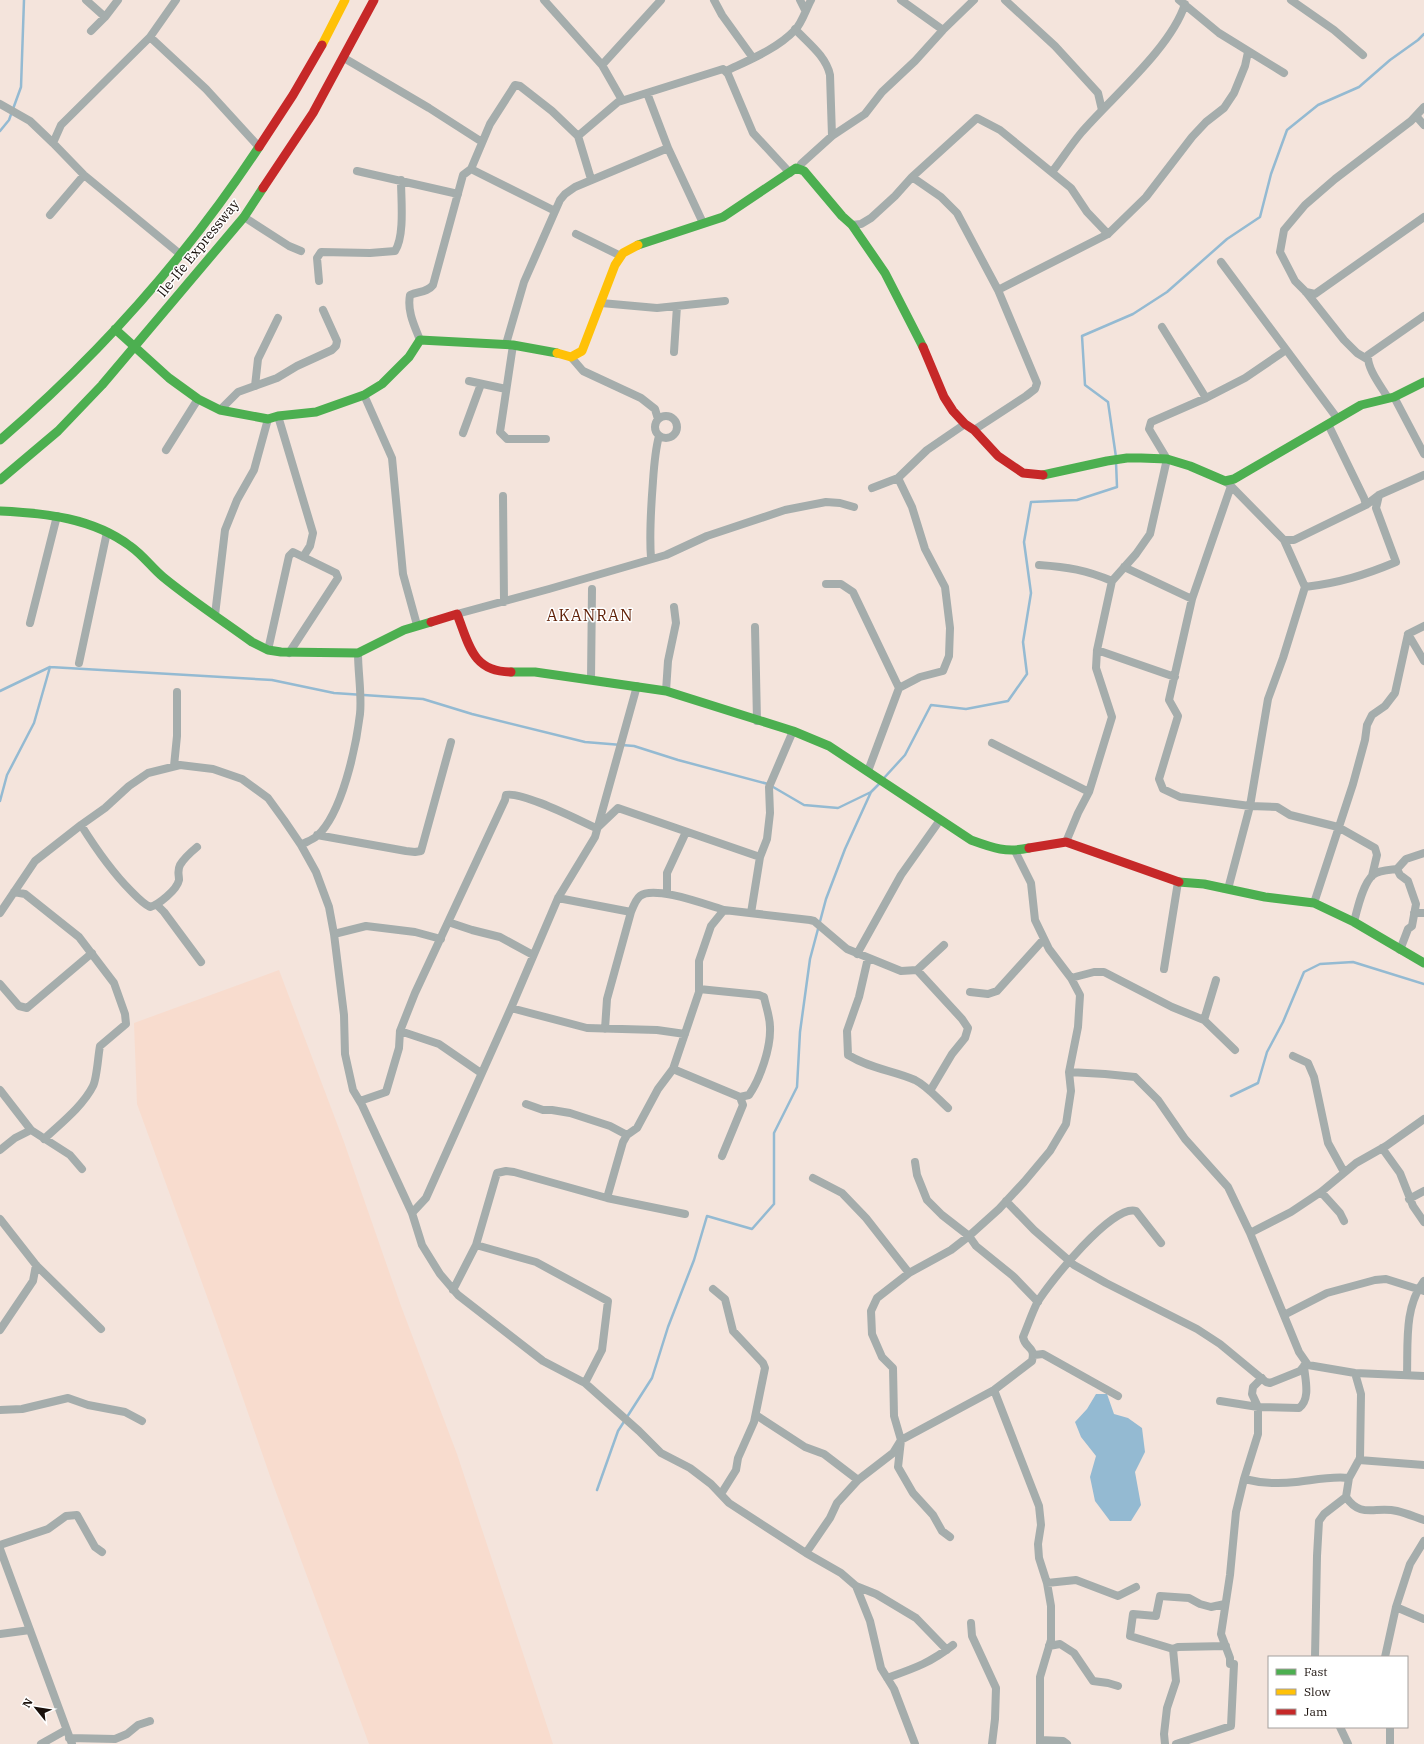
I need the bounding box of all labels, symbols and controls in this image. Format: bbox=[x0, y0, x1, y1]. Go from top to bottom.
street label: Ile-Ife Expressway bbox=[153, 195, 243, 301]
district label: AKANRAN bbox=[546, 605, 634, 625]
legend bbox=[1268, 1656, 1408, 1728]
text: Fast bbox=[1304, 1664, 1328, 1679]
text: Slow bbox=[1304, 1684, 1331, 1699]
north arrow bbox=[16, 1688, 56, 1728]
text: N bbox=[19, 1695, 36, 1710]
text: Jam bbox=[1304, 1704, 1328, 1719]

